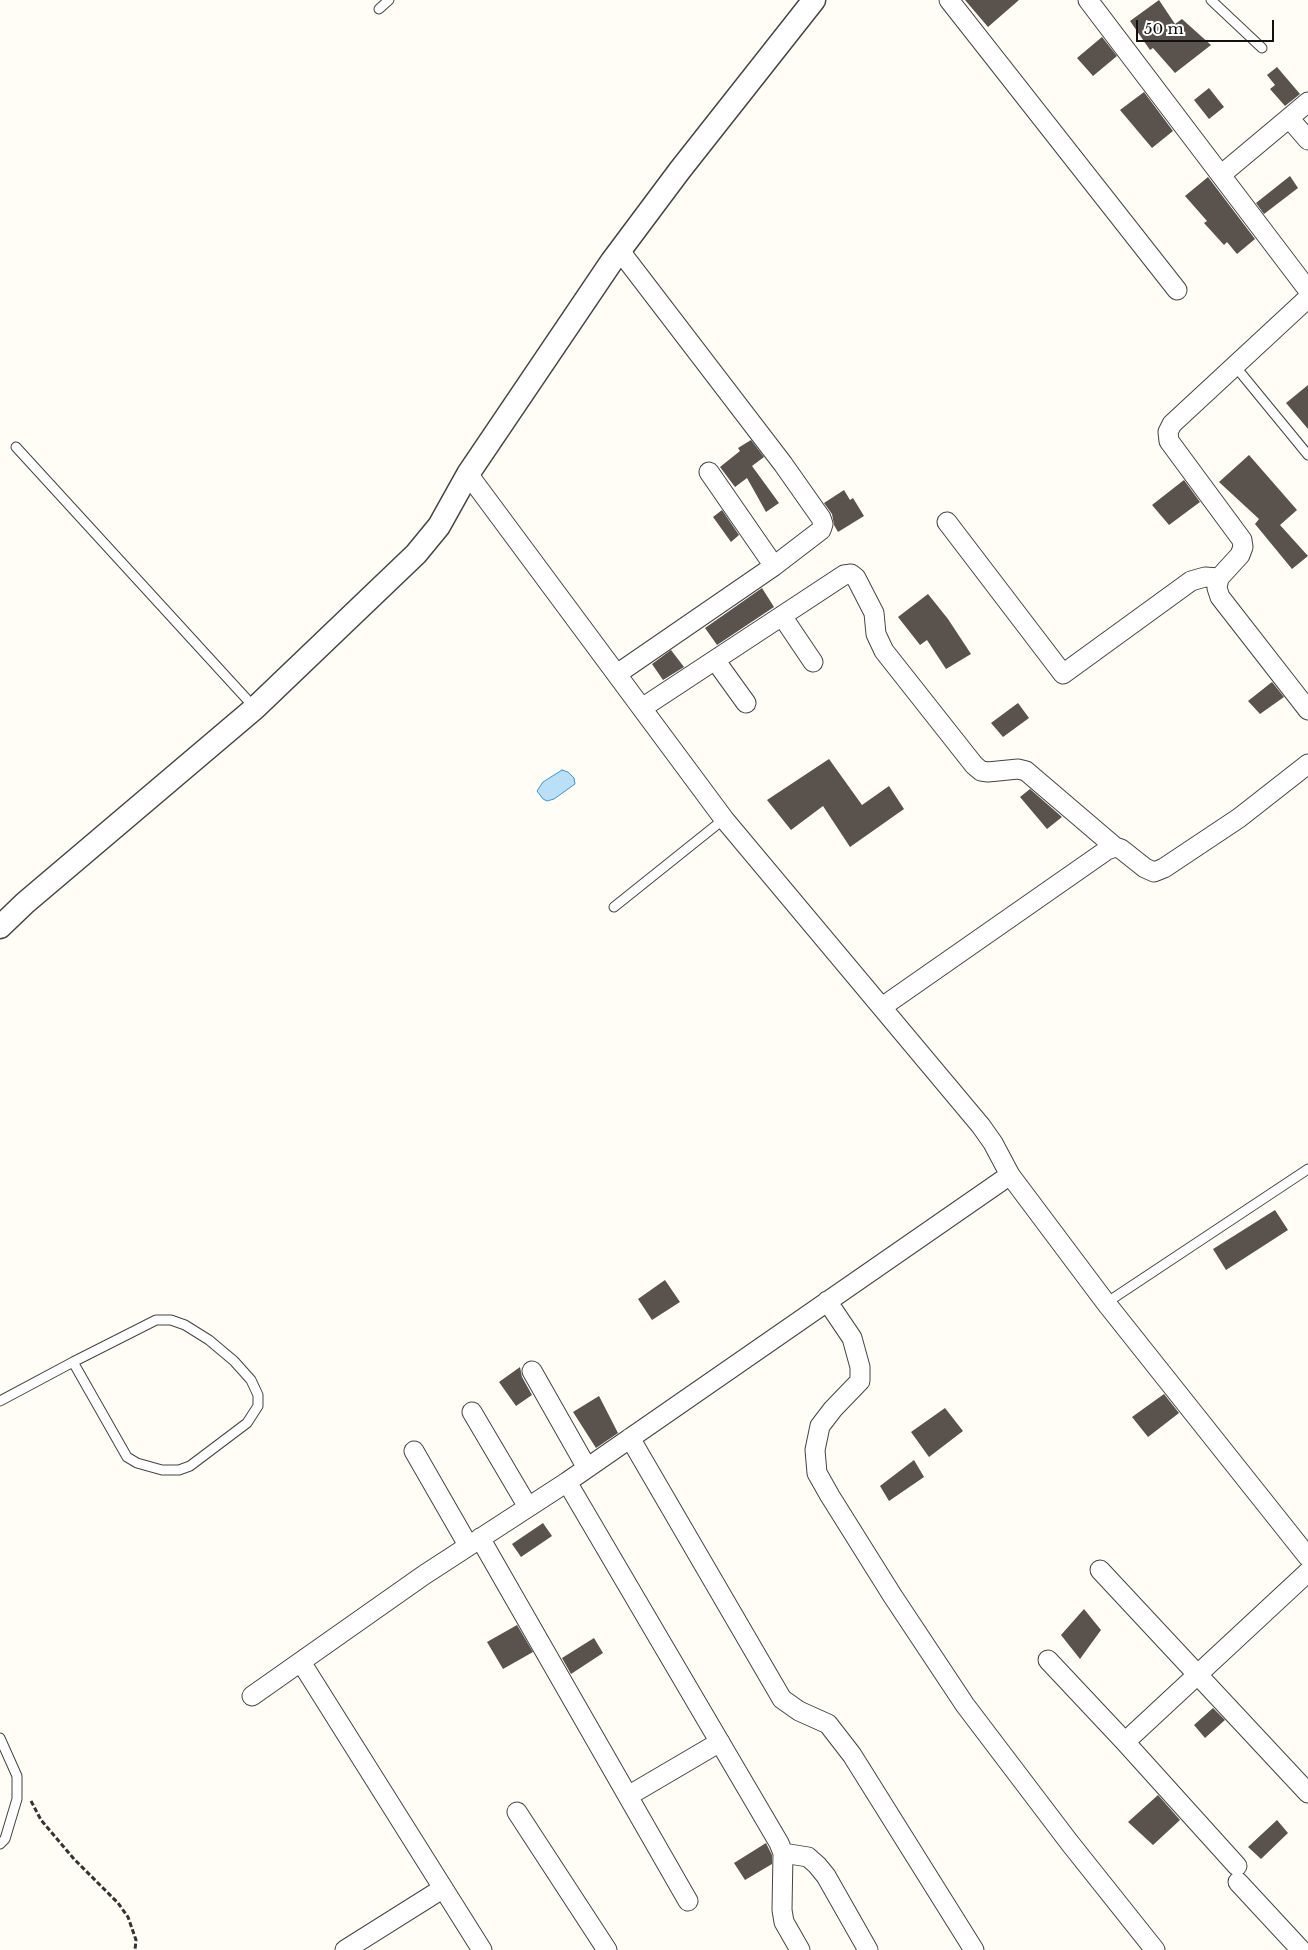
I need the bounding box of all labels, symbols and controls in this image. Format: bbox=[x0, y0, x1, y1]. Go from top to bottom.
scale bar bbox=[1138, 10, 1276, 42]
text: 50 m bbox=[1144, 19, 1184, 38]

